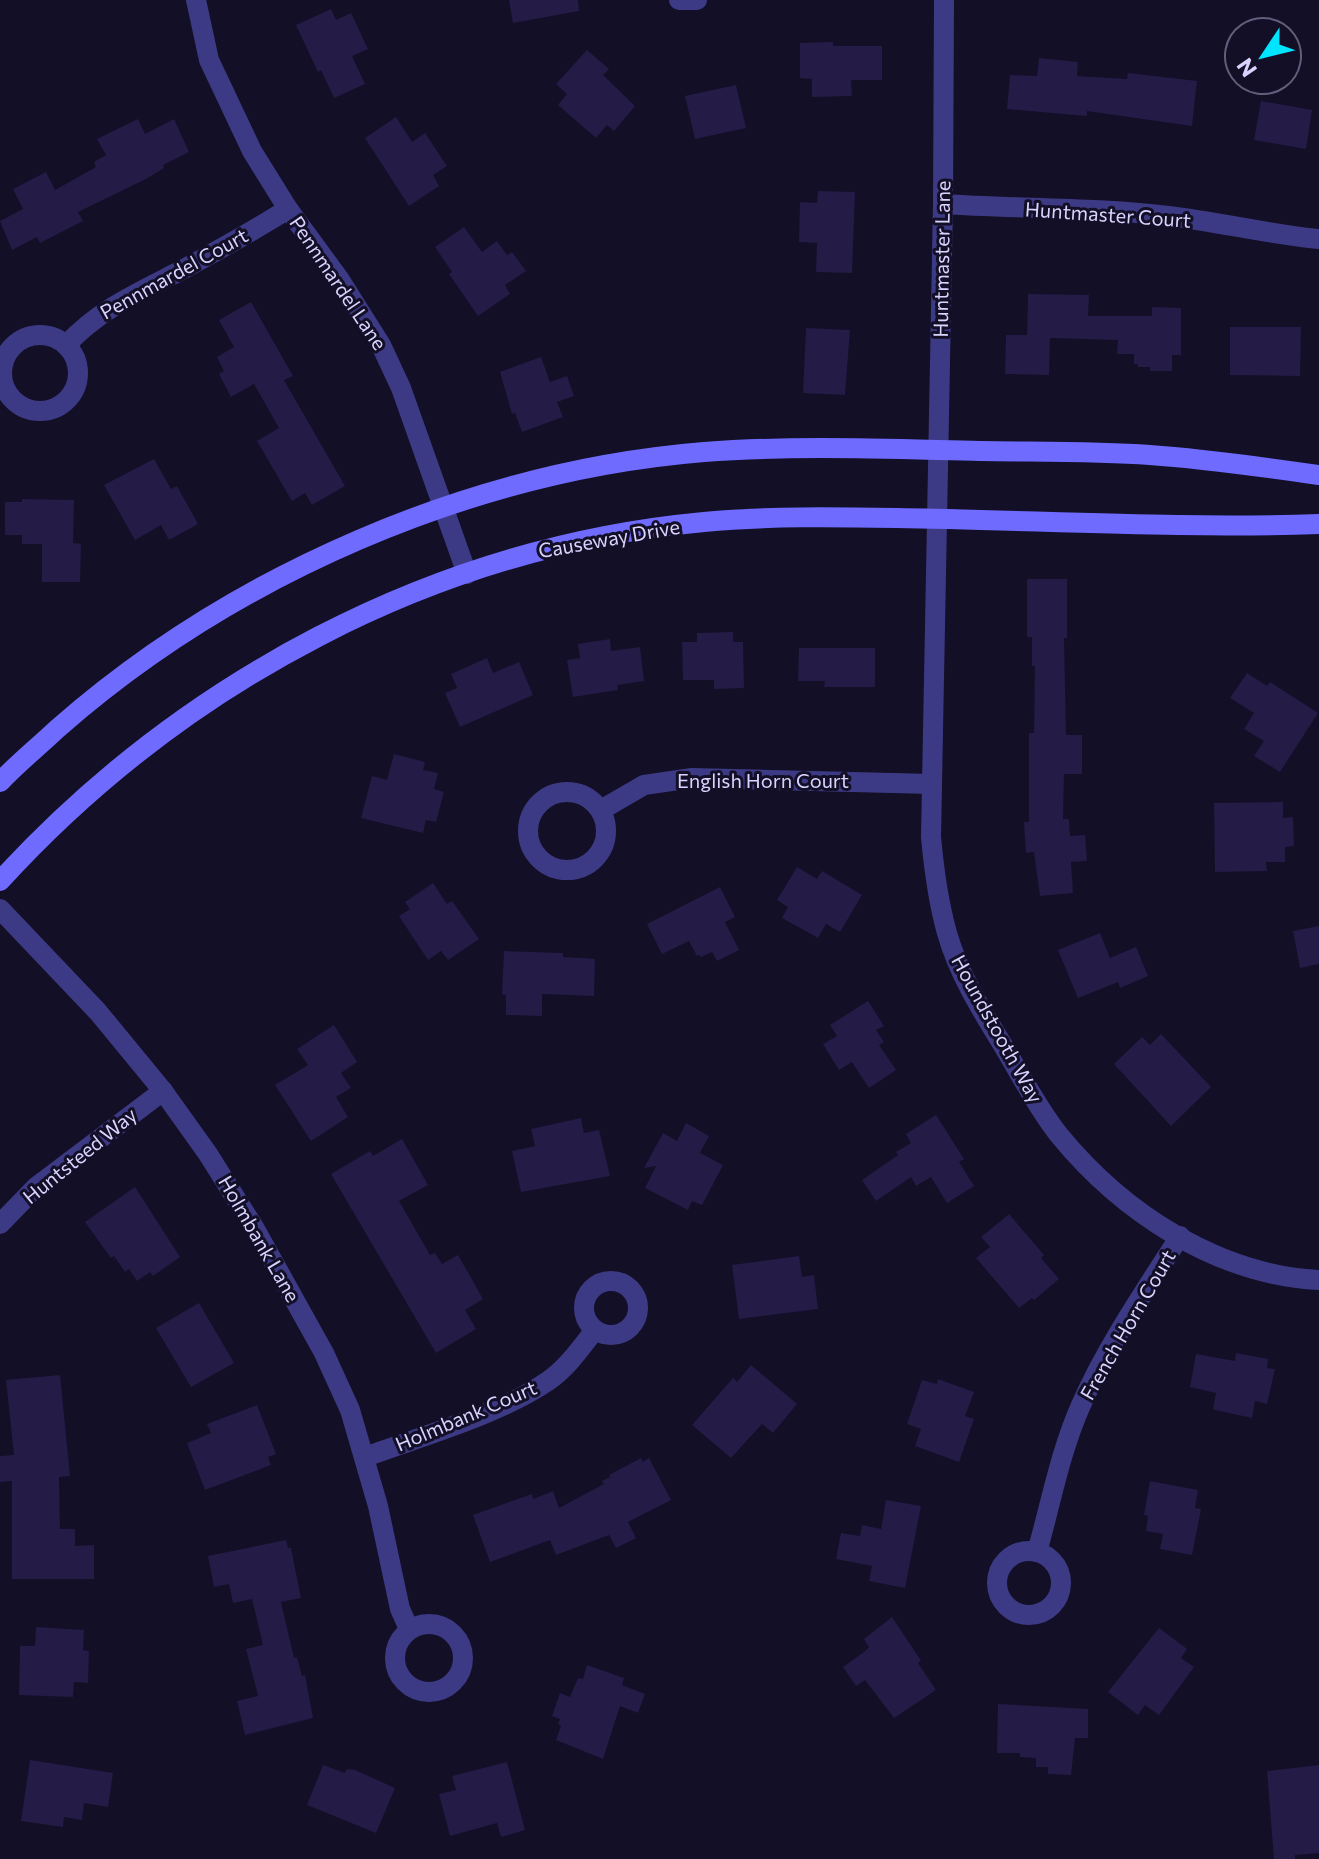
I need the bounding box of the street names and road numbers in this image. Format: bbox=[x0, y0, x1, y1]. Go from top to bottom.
street label: Huntmaster Lane bbox=[928, 180, 954, 338]
street label: Huntmaster Court bbox=[1024, 196, 1192, 232]
street label: Pennmardel Lane bbox=[285, 211, 392, 354]
street label: Pennmardel Court bbox=[95, 223, 252, 324]
street label: Causeway Drive bbox=[536, 514, 681, 562]
street label: English Horn Court bbox=[677, 768, 849, 792]
street label: Houndstooth Way bbox=[947, 950, 1048, 1107]
street label: Huntsteed Way bbox=[18, 1102, 141, 1208]
street label: Holmbank Lane bbox=[214, 1171, 306, 1306]
street label: French Horn Court bbox=[1074, 1245, 1180, 1404]
street label: Holmbank Court bbox=[391, 1375, 540, 1456]

